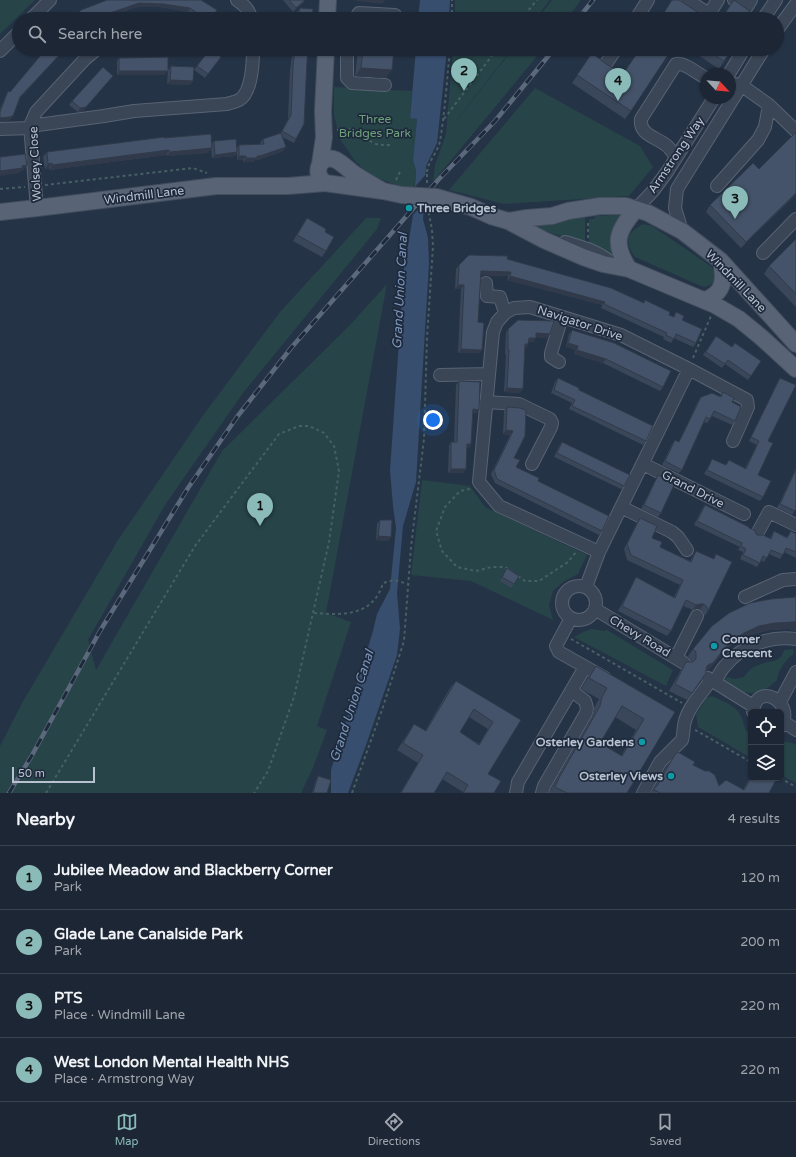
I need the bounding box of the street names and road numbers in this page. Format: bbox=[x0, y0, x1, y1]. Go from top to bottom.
street label: Armstrong Way bbox=[645, 114, 707, 196]
street label: Wolsey Close bbox=[26, 126, 44, 202]
street label: Windmill Lane bbox=[103, 183, 185, 207]
street label: Windmill Lane bbox=[703, 247, 769, 315]
street label: Navigator Drive bbox=[536, 303, 625, 343]
street label: Grand Drive bbox=[660, 467, 727, 511]
street label: Chevy Road bbox=[607, 612, 673, 660]

